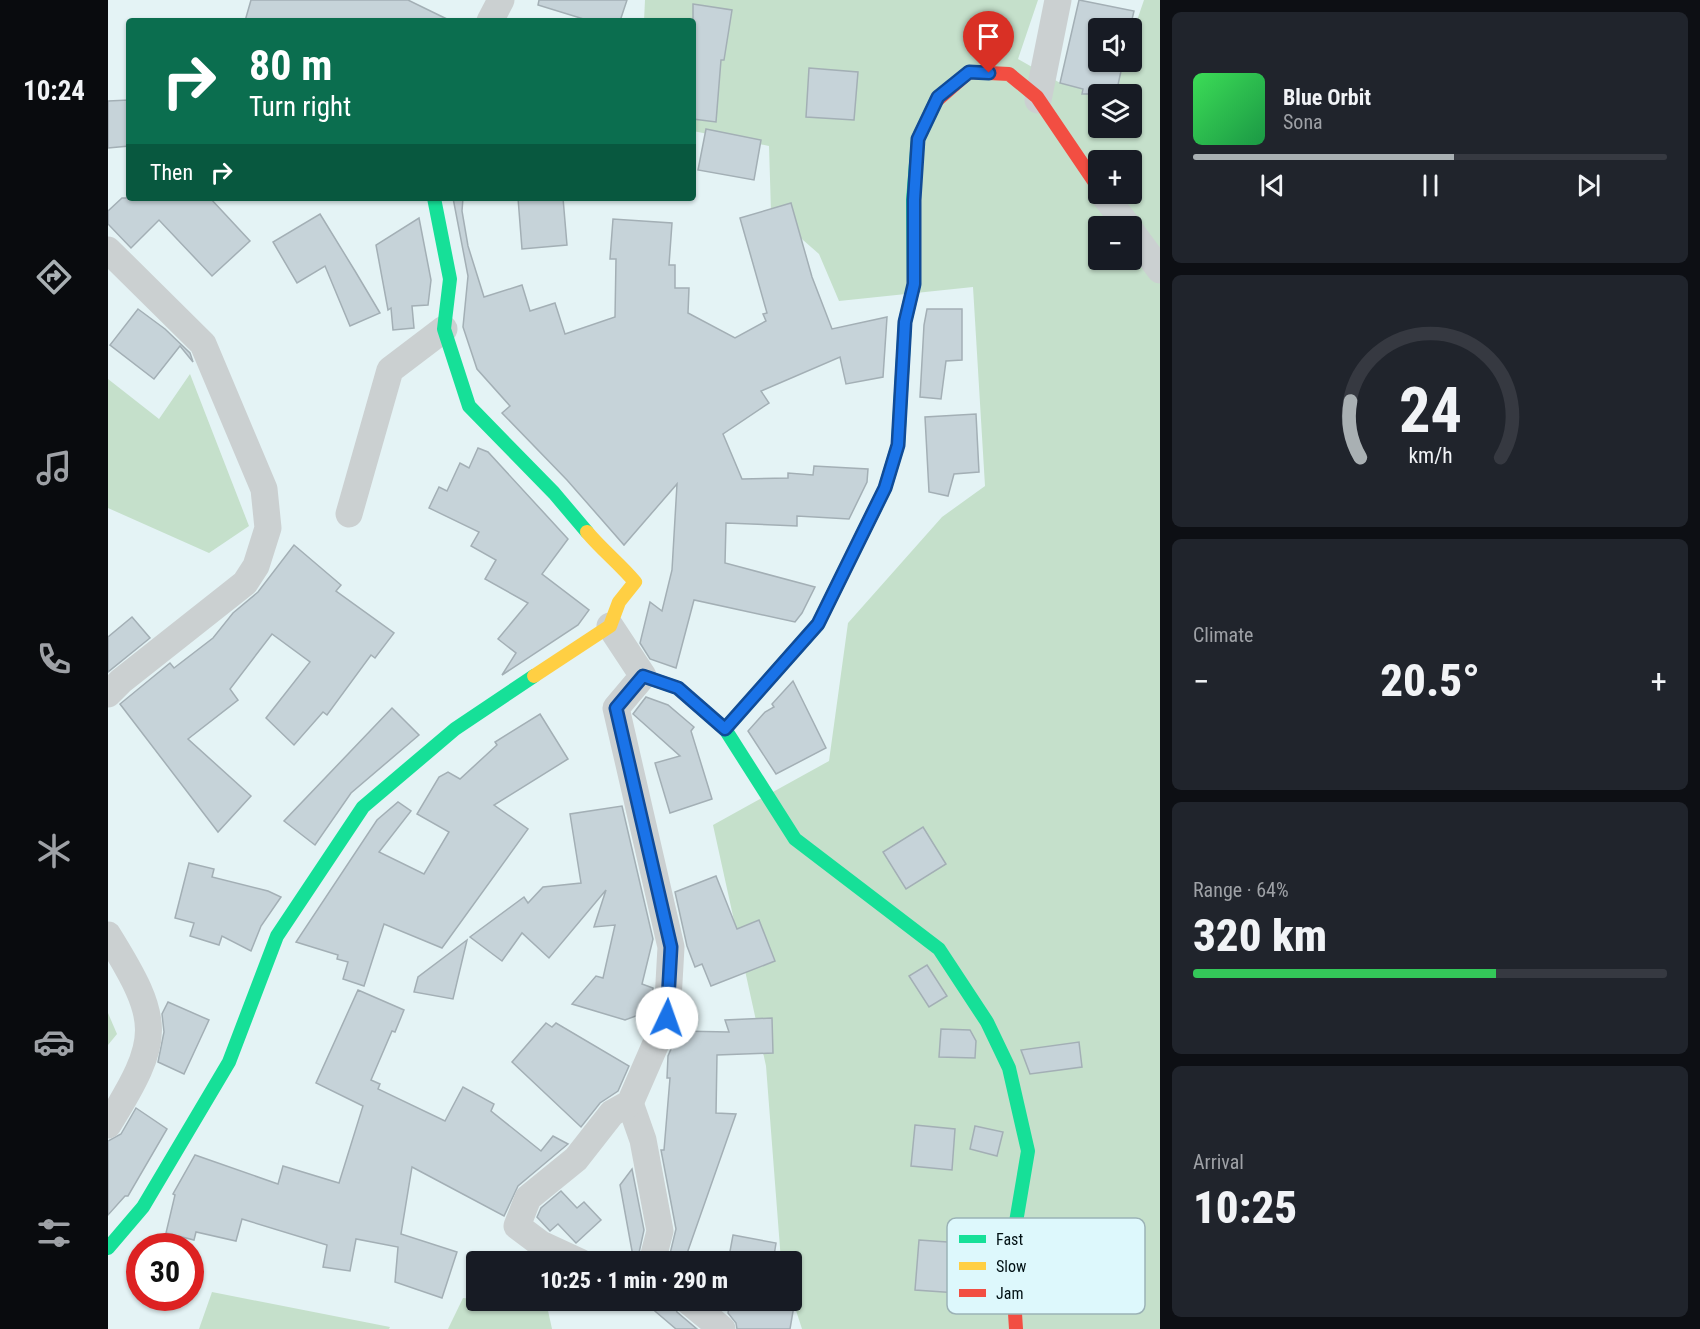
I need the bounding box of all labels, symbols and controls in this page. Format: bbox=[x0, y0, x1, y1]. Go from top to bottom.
pin bbox=[963, 11, 1014, 73]
map controls bbox=[1088, 18, 1142, 270]
button: sound bbox=[1088, 18, 1142, 72]
icon: arrive bbox=[972, 20, 1005, 53]
text: 80 m bbox=[249, 41, 332, 90]
icon: right bbox=[150, 42, 228, 120]
text: 10:24 bbox=[23, 75, 85, 107]
button: layers bbox=[1088, 84, 1142, 138]
text: Blue Orbit bbox=[1283, 85, 1371, 110]
text: Turn right bbox=[249, 91, 351, 123]
text: Sona bbox=[1283, 110, 1323, 134]
button: + bbox=[1088, 150, 1142, 204]
icon: right bbox=[205, 156, 238, 189]
text: Then bbox=[150, 160, 193, 185]
icon: previous bbox=[1256, 169, 1289, 202]
icon: pause bbox=[1414, 169, 1447, 202]
icon: next bbox=[1572, 169, 1605, 202]
button: − bbox=[1088, 216, 1142, 270]
icon: directions bbox=[33, 256, 75, 298]
text: 24 bbox=[1398, 374, 1462, 447]
text: km/h bbox=[1408, 444, 1452, 469]
icon: music bbox=[33, 447, 75, 489]
text: Climate bbox=[1193, 623, 1253, 647]
icon: phone bbox=[33, 638, 75, 680]
text: 20.5° bbox=[1380, 654, 1480, 707]
text: − bbox=[1193, 662, 1210, 701]
text: + bbox=[1651, 662, 1667, 701]
icon: climate bbox=[33, 830, 75, 872]
text: Range · 64% bbox=[1193, 878, 1289, 902]
text: 320 km bbox=[1193, 909, 1327, 962]
position arrow bbox=[635, 986, 699, 1050]
icon: car bbox=[33, 1021, 75, 1063]
text: Arrival bbox=[1193, 1150, 1244, 1174]
text: 10:25 bbox=[1193, 1181, 1297, 1234]
icon: filters bbox=[33, 1212, 75, 1254]
legend bbox=[947, 1218, 1145, 1314]
text: Fast bbox=[996, 1230, 1023, 1249]
speed limit sign: 30 bbox=[126, 1233, 204, 1311]
text: Slow bbox=[996, 1257, 1026, 1276]
text: 10:25 · 1 min · 290 m bbox=[540, 1268, 728, 1293]
text: Jam bbox=[996, 1284, 1023, 1303]

